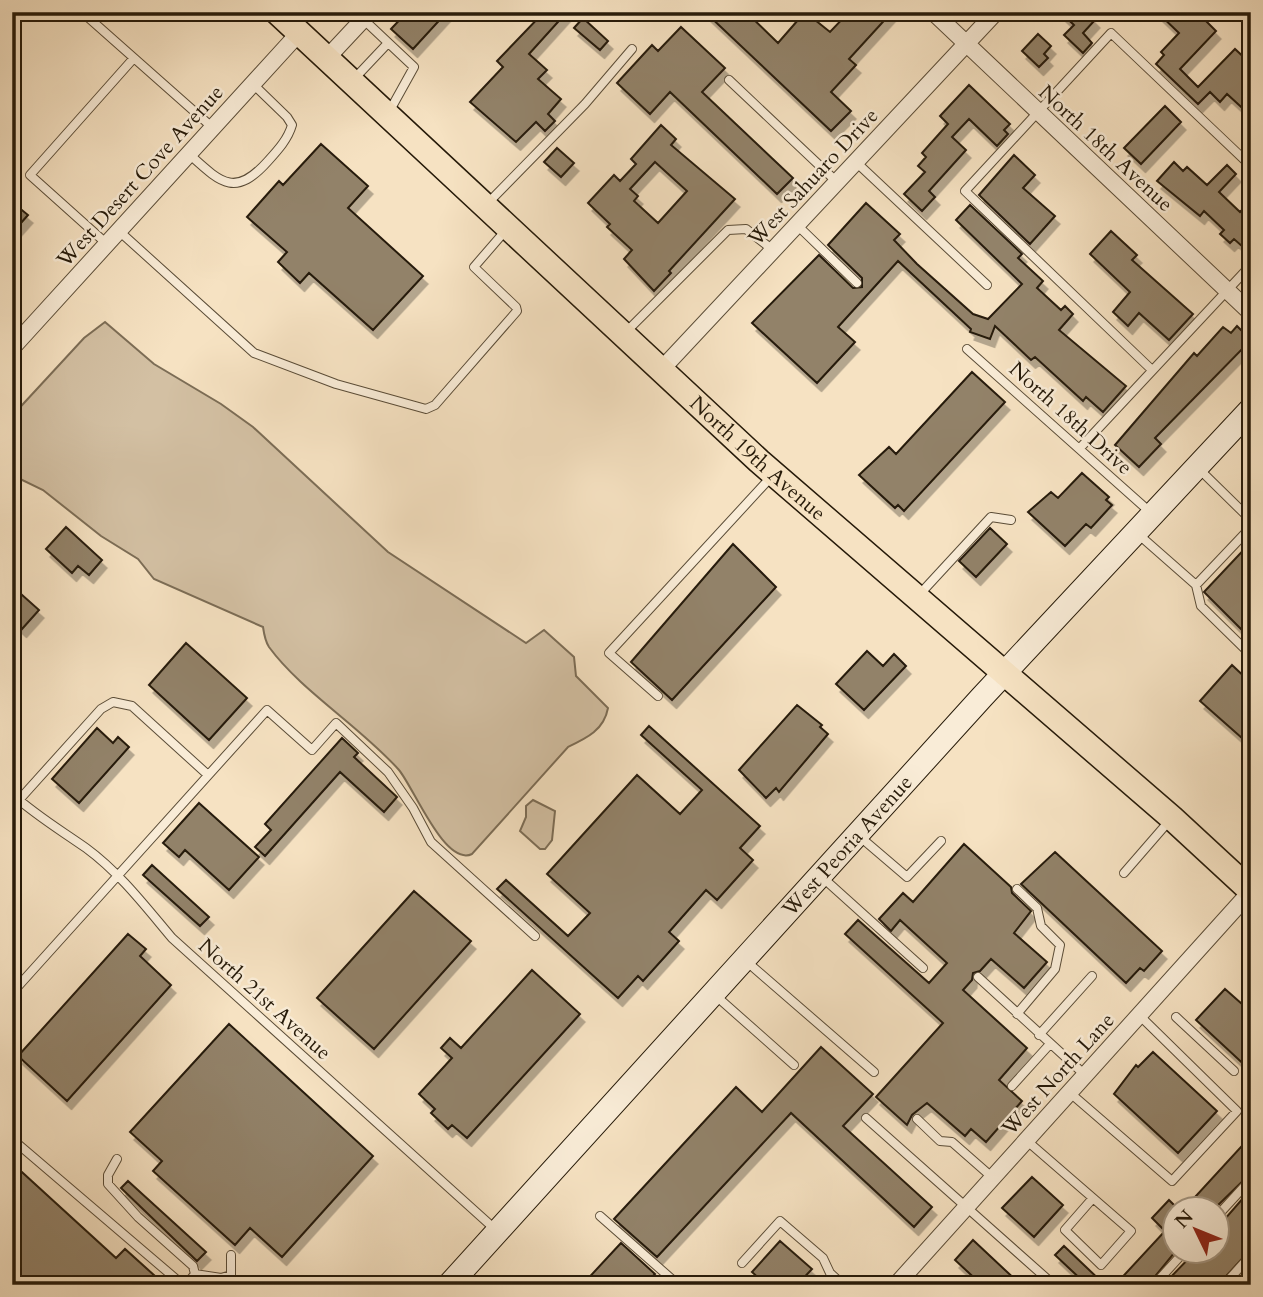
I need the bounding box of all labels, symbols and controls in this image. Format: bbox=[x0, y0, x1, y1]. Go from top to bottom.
street label: North 18th Avenue bbox=[1032, 78, 1179, 218]
street label: West Desert Cove Avenue bbox=[50, 79, 230, 275]
street label: West Sahuaro Drive bbox=[741, 102, 885, 253]
street label: North 18th Drive bbox=[1003, 355, 1139, 482]
street label: North 19th Avenue bbox=[683, 390, 832, 528]
street label: West Peoria Avenue bbox=[775, 769, 919, 924]
street label: North 21st Avenue bbox=[192, 932, 337, 1067]
street label: West North Lane bbox=[995, 1007, 1121, 1143]
north arrow bbox=[1162, 1196, 1232, 1266]
text: N bbox=[1169, 1204, 1200, 1234]

